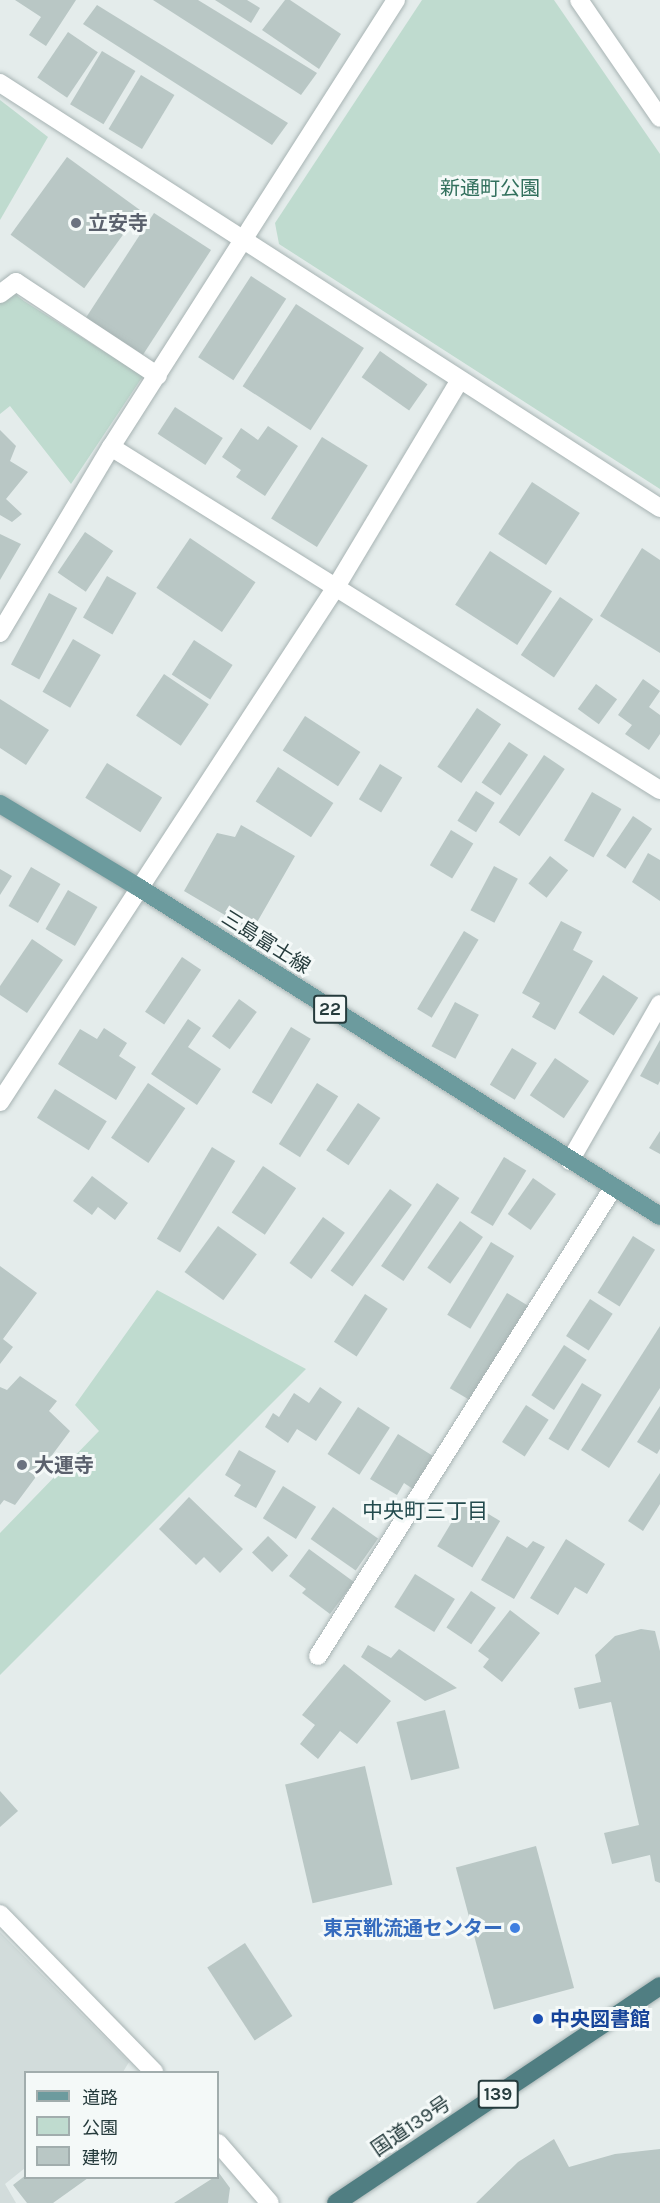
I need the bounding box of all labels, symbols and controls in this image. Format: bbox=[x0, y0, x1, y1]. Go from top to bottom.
park label: 新通町公園 bbox=[440, 176, 540, 200]
place label: 立安寺 bbox=[88, 211, 148, 235]
marker: 立安寺 bbox=[69, 216, 83, 230]
street label: 三島富士線 bbox=[217, 905, 315, 979]
road number: 22 bbox=[312, 994, 348, 1024]
place label: 大運寺 bbox=[34, 1453, 94, 1477]
marker: 大運寺 bbox=[15, 1458, 29, 1472]
district label: 中央町三丁目 bbox=[362, 1498, 488, 1524]
place label: 東京靴流通センター bbox=[323, 1916, 503, 1940]
marker: 東京靴流通センター bbox=[508, 1921, 522, 1935]
place label: 中央図書館 bbox=[550, 2007, 650, 2031]
marker: 中央図書館 bbox=[531, 2012, 545, 2026]
legend bbox=[24, 2071, 219, 2179]
road number: 139 bbox=[477, 2079, 519, 2109]
text: 道路 bbox=[82, 2087, 118, 2109]
street label: 国道139号 bbox=[367, 2091, 455, 2161]
text: 公園 bbox=[82, 2117, 118, 2139]
text: 建物 bbox=[82, 2147, 118, 2169]

